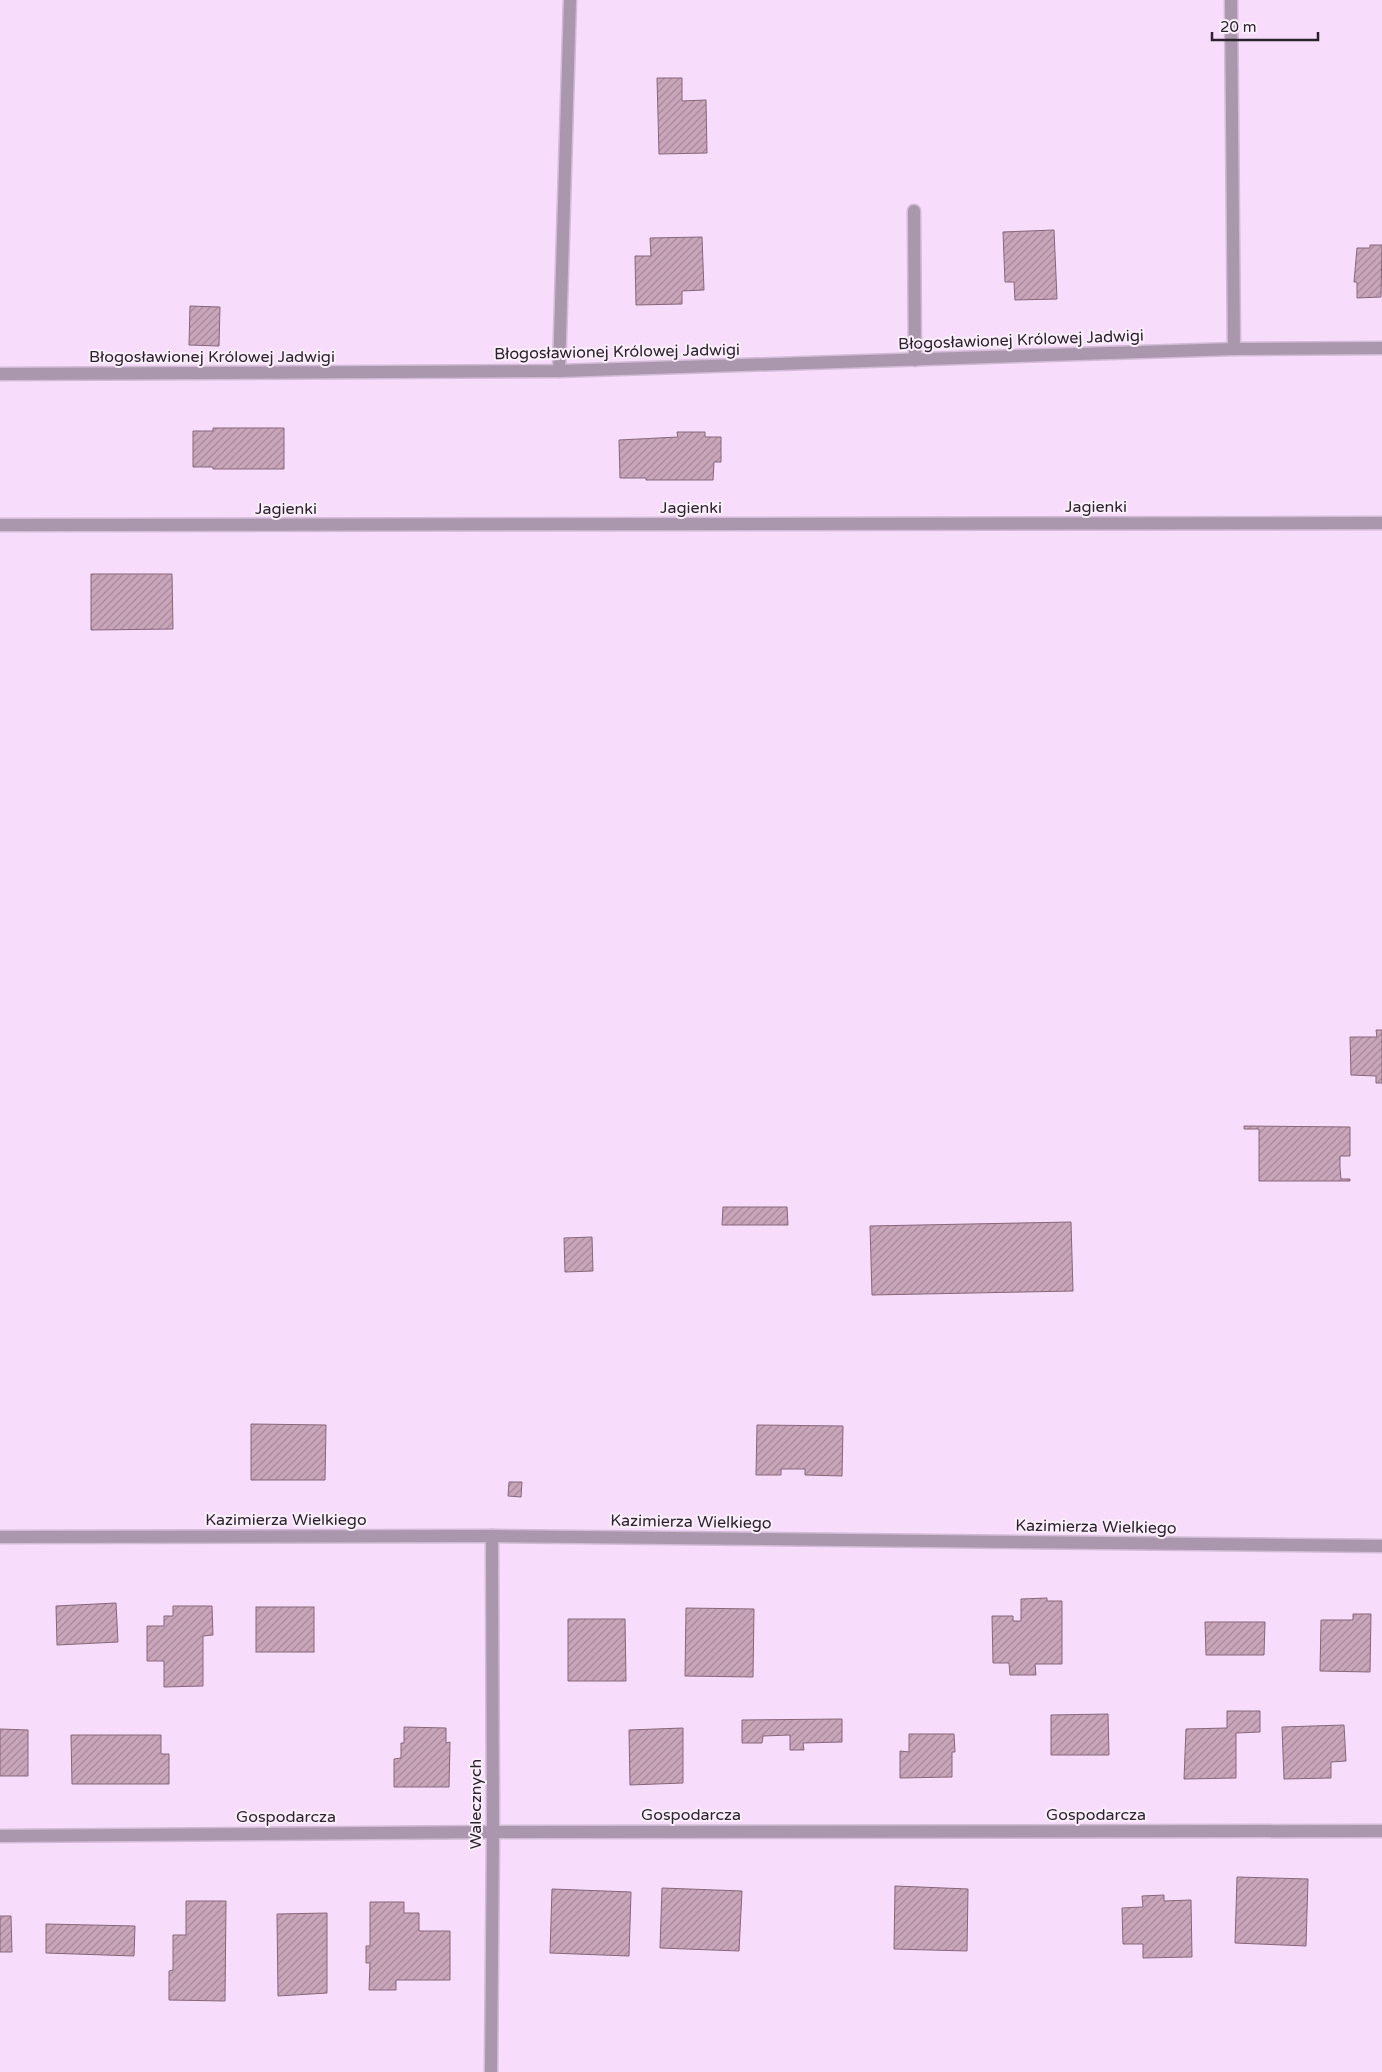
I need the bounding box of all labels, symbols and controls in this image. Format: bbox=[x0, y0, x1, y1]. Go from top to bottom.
scale bar bbox=[1212, 10, 1318, 42]
text: 20 m bbox=[1220, 18, 1257, 36]
street label: Błogosławionej Królowej Jadwigi bbox=[898, 326, 1144, 354]
street label: Błogosławionej Królowej Jadwigi bbox=[494, 340, 740, 364]
street label: Błogosławionej Królowej Jadwigi bbox=[89, 347, 335, 367]
street label: Jagienki bbox=[1065, 497, 1127, 517]
street label: Jagienki bbox=[660, 498, 722, 518]
street label: Jagienki bbox=[255, 499, 317, 519]
street label: Kazimierza Wielkiego bbox=[205, 1510, 367, 1530]
street label: Kazimierza Wielkiego bbox=[610, 1511, 772, 1533]
street label: Kazimierza Wielkiego bbox=[1015, 1516, 1177, 1538]
street label: Walecznych bbox=[466, 1759, 486, 1849]
street label: Gospodarcza bbox=[641, 1805, 741, 1825]
street label: Gospodarcza bbox=[1046, 1805, 1146, 1825]
street label: Gospodarcza bbox=[236, 1807, 336, 1827]

